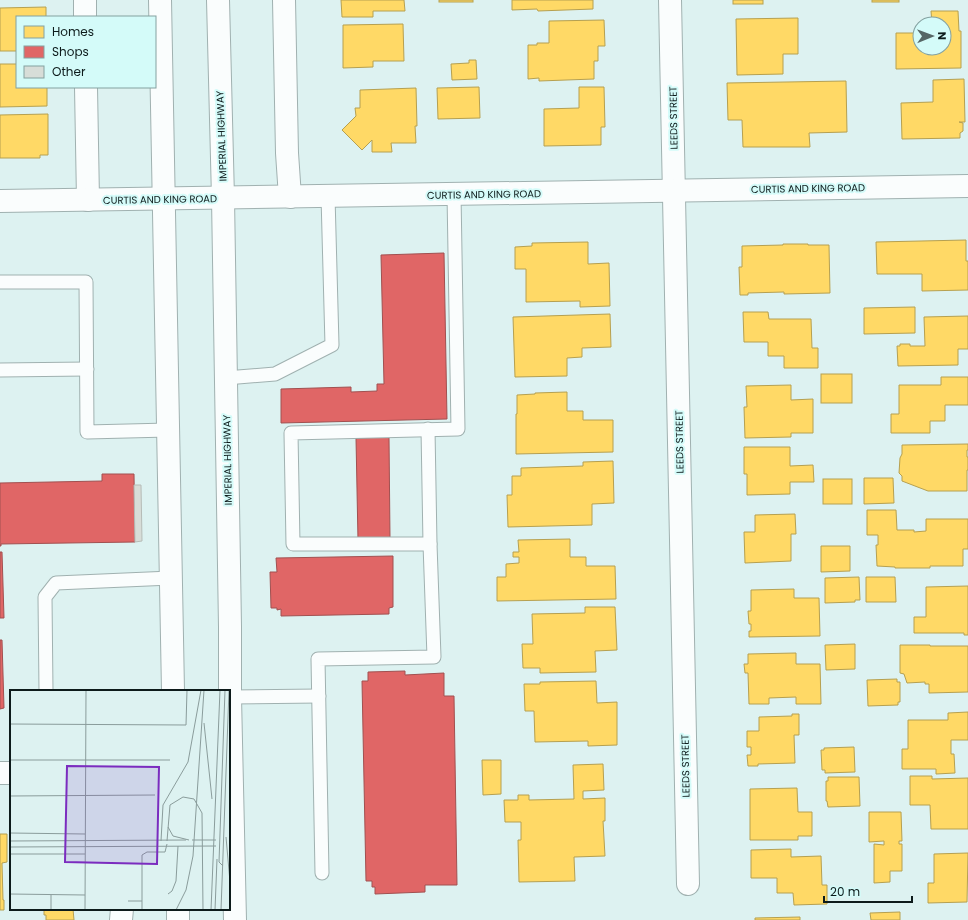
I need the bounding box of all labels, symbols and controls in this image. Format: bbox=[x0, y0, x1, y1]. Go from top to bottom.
legend bbox=[16, 16, 156, 88]
north arrow bbox=[912, 16, 952, 56]
text: Homes bbox=[52, 23, 94, 40]
text: N bbox=[934, 32, 950, 40]
text: Shops bbox=[52, 43, 89, 60]
text: Other bbox=[52, 63, 86, 80]
street label: LEEDS STREET bbox=[665, 86, 682, 150]
street label: IMPERIAL HIGHWAY bbox=[212, 90, 231, 182]
street label: CURTIS AND KING ROAD bbox=[751, 180, 865, 197]
street label: CURTIS AND KING ROAD bbox=[427, 186, 541, 203]
street label: CURTIS AND KING ROAD bbox=[103, 191, 217, 208]
street label: LEEDS STREET bbox=[671, 410, 688, 474]
street label: IMPERIAL HIGHWAY bbox=[219, 414, 236, 505]
inset map bbox=[10, 690, 230, 910]
street label: LEEDS STREET bbox=[677, 734, 694, 798]
scale bar bbox=[824, 878, 912, 904]
text: 20 m bbox=[830, 883, 860, 900]

